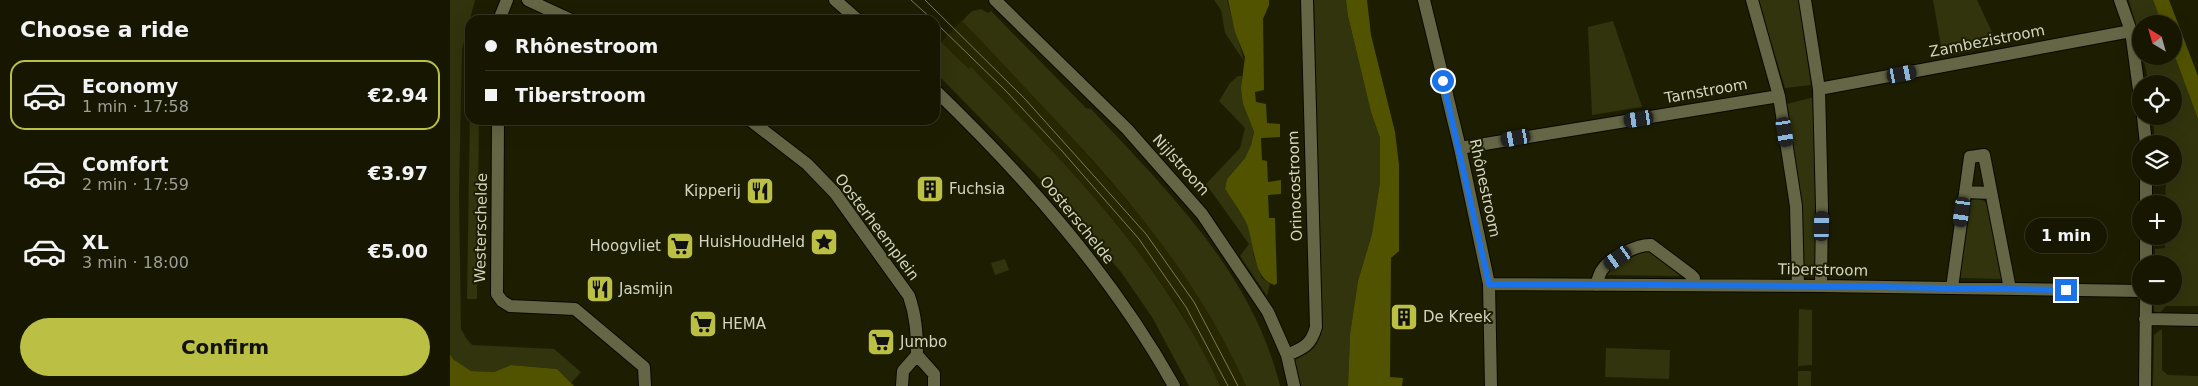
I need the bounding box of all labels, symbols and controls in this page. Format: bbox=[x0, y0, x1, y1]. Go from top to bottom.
north arrow bbox=[2132, 15, 2182, 65]
map controls bbox=[2132, 15, 2182, 305]
text: Choose a ride bbox=[20, 17, 189, 42]
street label: Zambezistroom bbox=[1928, 21, 2046, 61]
text: Rhônestroom bbox=[515, 35, 658, 57]
car bbox=[1885, 64, 1918, 84]
route start bbox=[1432, 70, 1454, 92]
icon: car bbox=[22, 73, 67, 118]
text: Economy bbox=[82, 75, 178, 97]
street label: Tarnstroom bbox=[1662, 75, 1749, 107]
button: locate bbox=[2132, 75, 2182, 125]
text: €2.94 bbox=[368, 84, 428, 106]
text: Tiberstroom bbox=[515, 84, 646, 106]
text: 1 min · 17:58 bbox=[82, 97, 189, 116]
car bbox=[1623, 109, 1654, 129]
car bbox=[1775, 116, 1794, 148]
car bbox=[1499, 128, 1532, 148]
street label: Orinocostroom bbox=[1284, 130, 1306, 242]
street label: Nijlstroom bbox=[1149, 131, 1213, 199]
button: layers bbox=[2132, 135, 2182, 185]
street label: Rhônestroom bbox=[1466, 137, 1504, 239]
icon: car bbox=[22, 151, 67, 196]
text: Comfort bbox=[82, 153, 169, 175]
text: €3.97 bbox=[368, 162, 428, 184]
street label: Oosterheemplein bbox=[831, 170, 923, 284]
street label: Oosterschelde bbox=[1036, 172, 1118, 268]
street label: Westerschelde bbox=[471, 173, 491, 283]
building icon: Fuchsia bbox=[915, 174, 945, 204]
text: 2 min · 17:59 bbox=[82, 175, 189, 194]
restaurant icon: Kipperij bbox=[745, 176, 775, 206]
place label: Fuchsia bbox=[949, 180, 1005, 198]
place label: Kipperij bbox=[684, 182, 741, 200]
button: + bbox=[2132, 195, 2182, 245]
car bbox=[1952, 196, 1971, 228]
car bbox=[1814, 211, 1829, 241]
callout: 1 min bbox=[2025, 218, 2107, 252]
text: 1 min bbox=[2041, 226, 2091, 245]
place icon: HuisHoudHeld bbox=[809, 227, 839, 257]
icon: car bbox=[22, 229, 67, 274]
text: XL bbox=[82, 231, 109, 253]
supermarket icon: Hoogvliet bbox=[665, 231, 695, 261]
place label: HuisHoudHeld bbox=[699, 233, 805, 251]
place label: Hoogvliet bbox=[590, 237, 661, 255]
text: €5.00 bbox=[368, 240, 428, 262]
car bbox=[1601, 243, 1634, 273]
text: 3 min · 18:00 bbox=[82, 253, 189, 272]
button: − bbox=[2132, 255, 2182, 305]
street label: Tiberstroom bbox=[1777, 260, 1868, 280]
restaurant icon: Jasmijn bbox=[585, 274, 615, 304]
route end bbox=[2055, 279, 2077, 301]
place label: Jasmijn bbox=[618, 280, 673, 298]
building icon: De Kreek bbox=[1389, 302, 1419, 332]
place label: De Kreek bbox=[1423, 308, 1492, 326]
supermarket icon: HEMA bbox=[688, 309, 718, 339]
place label: HEMA bbox=[722, 315, 767, 333]
button: Confirm bbox=[20, 318, 430, 376]
supermarket icon: Jumbo bbox=[866, 327, 896, 357]
place label: Jumbo bbox=[899, 333, 947, 351]

